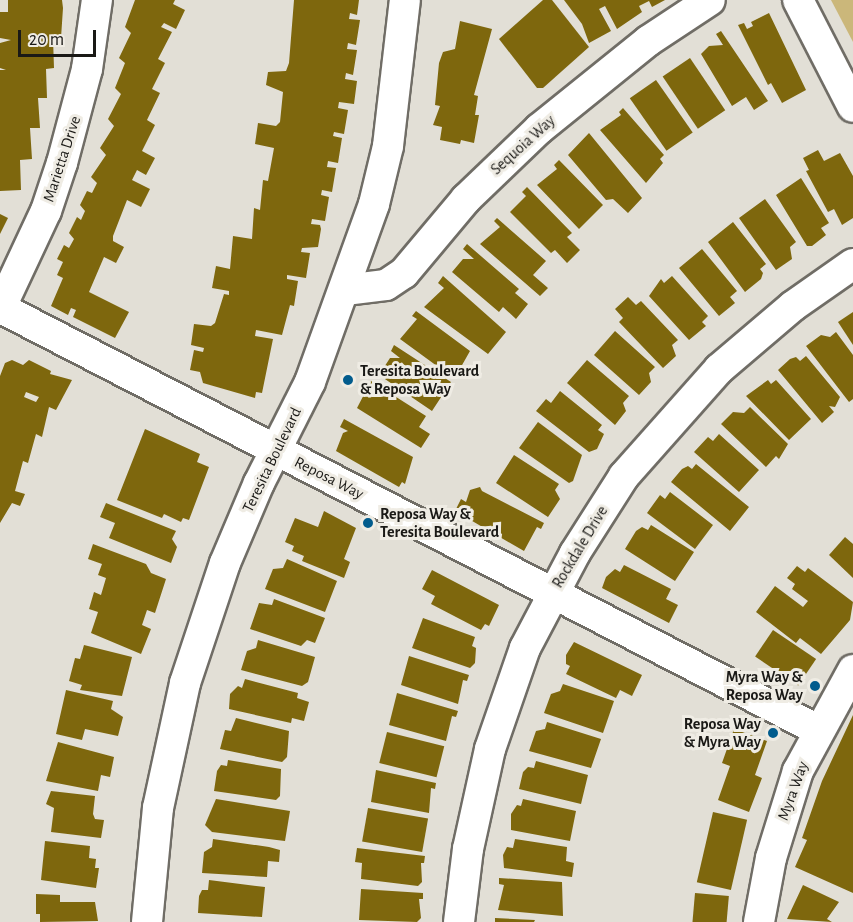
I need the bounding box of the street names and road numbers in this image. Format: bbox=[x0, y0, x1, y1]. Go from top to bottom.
street label: Sequoia Way bbox=[487, 111, 559, 179]
street label: Marietta Drive bbox=[39, 113, 85, 205]
street label: Teresita Boulevard bbox=[238, 404, 306, 516]
street label: Reposa Way bbox=[291, 452, 367, 504]
street label: Rockdale Drive bbox=[548, 503, 612, 591]
street label: Myra Way bbox=[773, 759, 813, 823]

